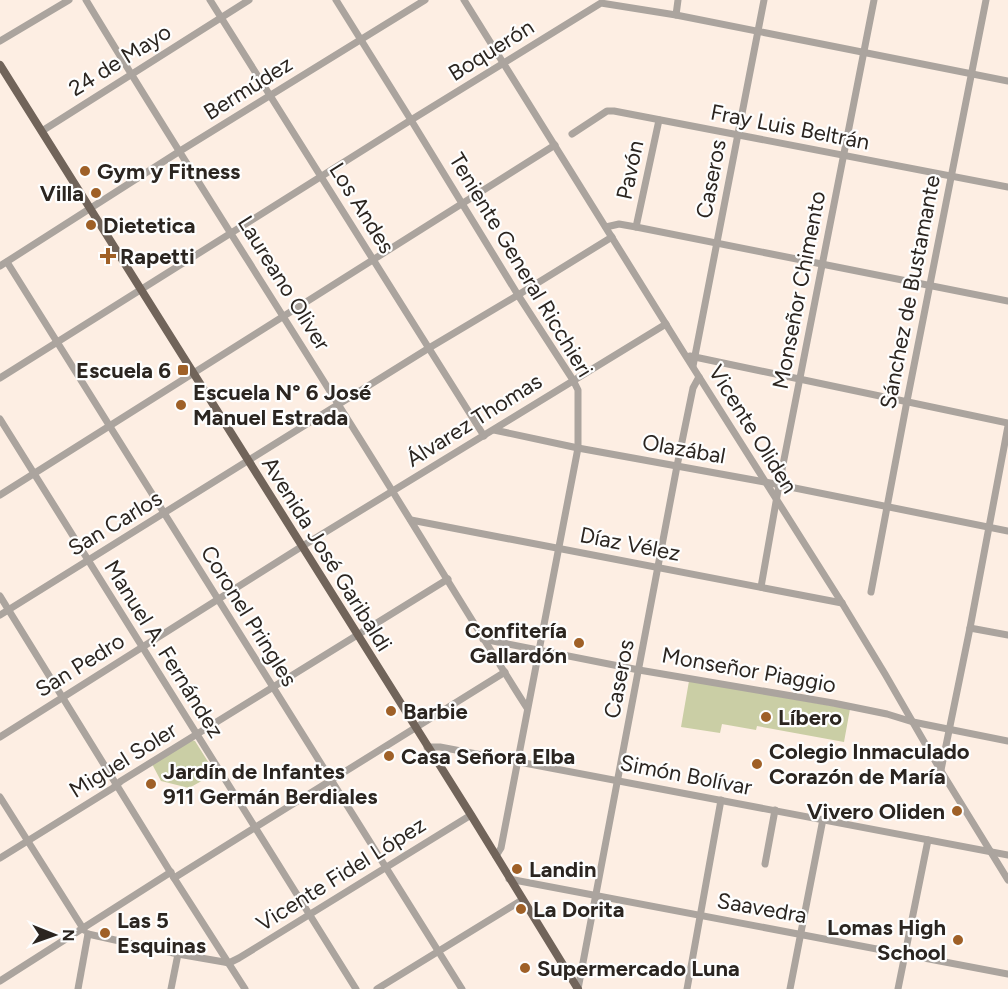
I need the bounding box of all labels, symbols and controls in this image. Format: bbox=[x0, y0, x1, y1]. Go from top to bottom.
street label: Boquerón bbox=[443, 13, 539, 87]
street label: 24 de Mayo bbox=[64, 18, 176, 102]
street label: Bermúdez bbox=[199, 50, 297, 126]
street label: Fray Luis Beltrán bbox=[708, 98, 872, 156]
street label: Caseros bbox=[690, 137, 732, 221]
street label: Pavón bbox=[611, 138, 649, 202]
street label: Teniente General Ricchieri bbox=[443, 148, 599, 382]
place label: Gym y Fitness bbox=[97, 158, 240, 185]
street label: Los Andes bbox=[323, 158, 401, 258]
marker: Gym y Fitness bbox=[78, 164, 92, 178]
street label: Sánchez de Bustamante bbox=[874, 173, 946, 411]
place label: Villa bbox=[40, 180, 84, 207]
marker: Villa bbox=[89, 186, 103, 200]
street label: Monseñor Chimento bbox=[767, 189, 831, 391]
street label: Laureano Oliver bbox=[232, 211, 336, 356]
place label: Dietetica bbox=[103, 212, 196, 239]
marker: Dietetica bbox=[84, 218, 98, 232]
place label: Rapetti bbox=[120, 243, 195, 270]
marker: Rapetti bbox=[101, 249, 115, 263]
place label: Escuela 6 bbox=[76, 357, 171, 384]
street label: Vicente Oliden bbox=[703, 360, 803, 498]
marker: Escuela 6 bbox=[176, 363, 190, 377]
street label: Álvarez Thomas bbox=[401, 367, 547, 473]
place label: Escuela N° 6 José Manuel Estrada bbox=[193, 379, 371, 431]
marker: Escuela N° 6 José Manuel Estrada bbox=[174, 398, 188, 412]
street label: Olazábal bbox=[640, 428, 728, 470]
street label: Avenida José Garibaldi bbox=[256, 452, 398, 656]
street label: San Carlos bbox=[63, 484, 167, 562]
street label: Díaz Vélez bbox=[577, 521, 683, 567]
street label: Coronel Pringles bbox=[195, 541, 303, 691]
street label: Manuel A. Fernández bbox=[98, 555, 230, 743]
place label: Confitería Gallardón bbox=[465, 617, 567, 669]
street label: San Pedro bbox=[30, 627, 130, 703]
marker: Confitería Gallardón bbox=[572, 636, 586, 650]
street label: Caseros bbox=[598, 637, 640, 721]
street label: Monseñor Piaggio bbox=[660, 641, 838, 699]
place label: Barbie bbox=[403, 698, 468, 725]
marker: Barbie bbox=[384, 704, 398, 718]
place label: Líbero bbox=[778, 704, 842, 731]
marker: Líbero bbox=[759, 710, 773, 724]
street label: Miguel Soler bbox=[64, 716, 182, 804]
place label: Colegio Inmaculado Corazón de María bbox=[769, 738, 970, 790]
place label: Casa Señora Elba bbox=[401, 743, 575, 770]
marker: Casa Señora Elba bbox=[382, 749, 396, 763]
street label: Simón Bolívar bbox=[618, 749, 755, 801]
marker: Colegio Inmaculado Corazón de María bbox=[750, 757, 764, 771]
place label: Jardín de Infantes 911 Germán Berdiales bbox=[163, 758, 377, 810]
marker: Jardín de Infantes 911 Germán Berdiales bbox=[144, 777, 158, 791]
place label: Vivero Oliden bbox=[807, 798, 945, 825]
marker: Vivero Oliden bbox=[950, 804, 964, 818]
street label: Vicente Fidel López bbox=[251, 811, 431, 937]
place label: Landin bbox=[529, 856, 596, 883]
marker: Landin bbox=[510, 862, 524, 876]
street label: Saavedra bbox=[715, 887, 809, 929]
place label: La Dorita bbox=[533, 896, 624, 923]
marker: La Dorita bbox=[514, 902, 528, 916]
north arrow bbox=[24, 905, 84, 965]
place label: Las 5 Esquinas bbox=[117, 907, 206, 959]
place label: Lomas High School bbox=[827, 914, 946, 966]
marker: Las 5 Esquinas bbox=[98, 926, 112, 940]
text: N bbox=[59, 929, 78, 942]
marker: Lomas High School bbox=[951, 933, 965, 947]
place label: Supermercado Luna bbox=[537, 955, 740, 982]
marker: Supermercado Luna bbox=[518, 961, 532, 975]

